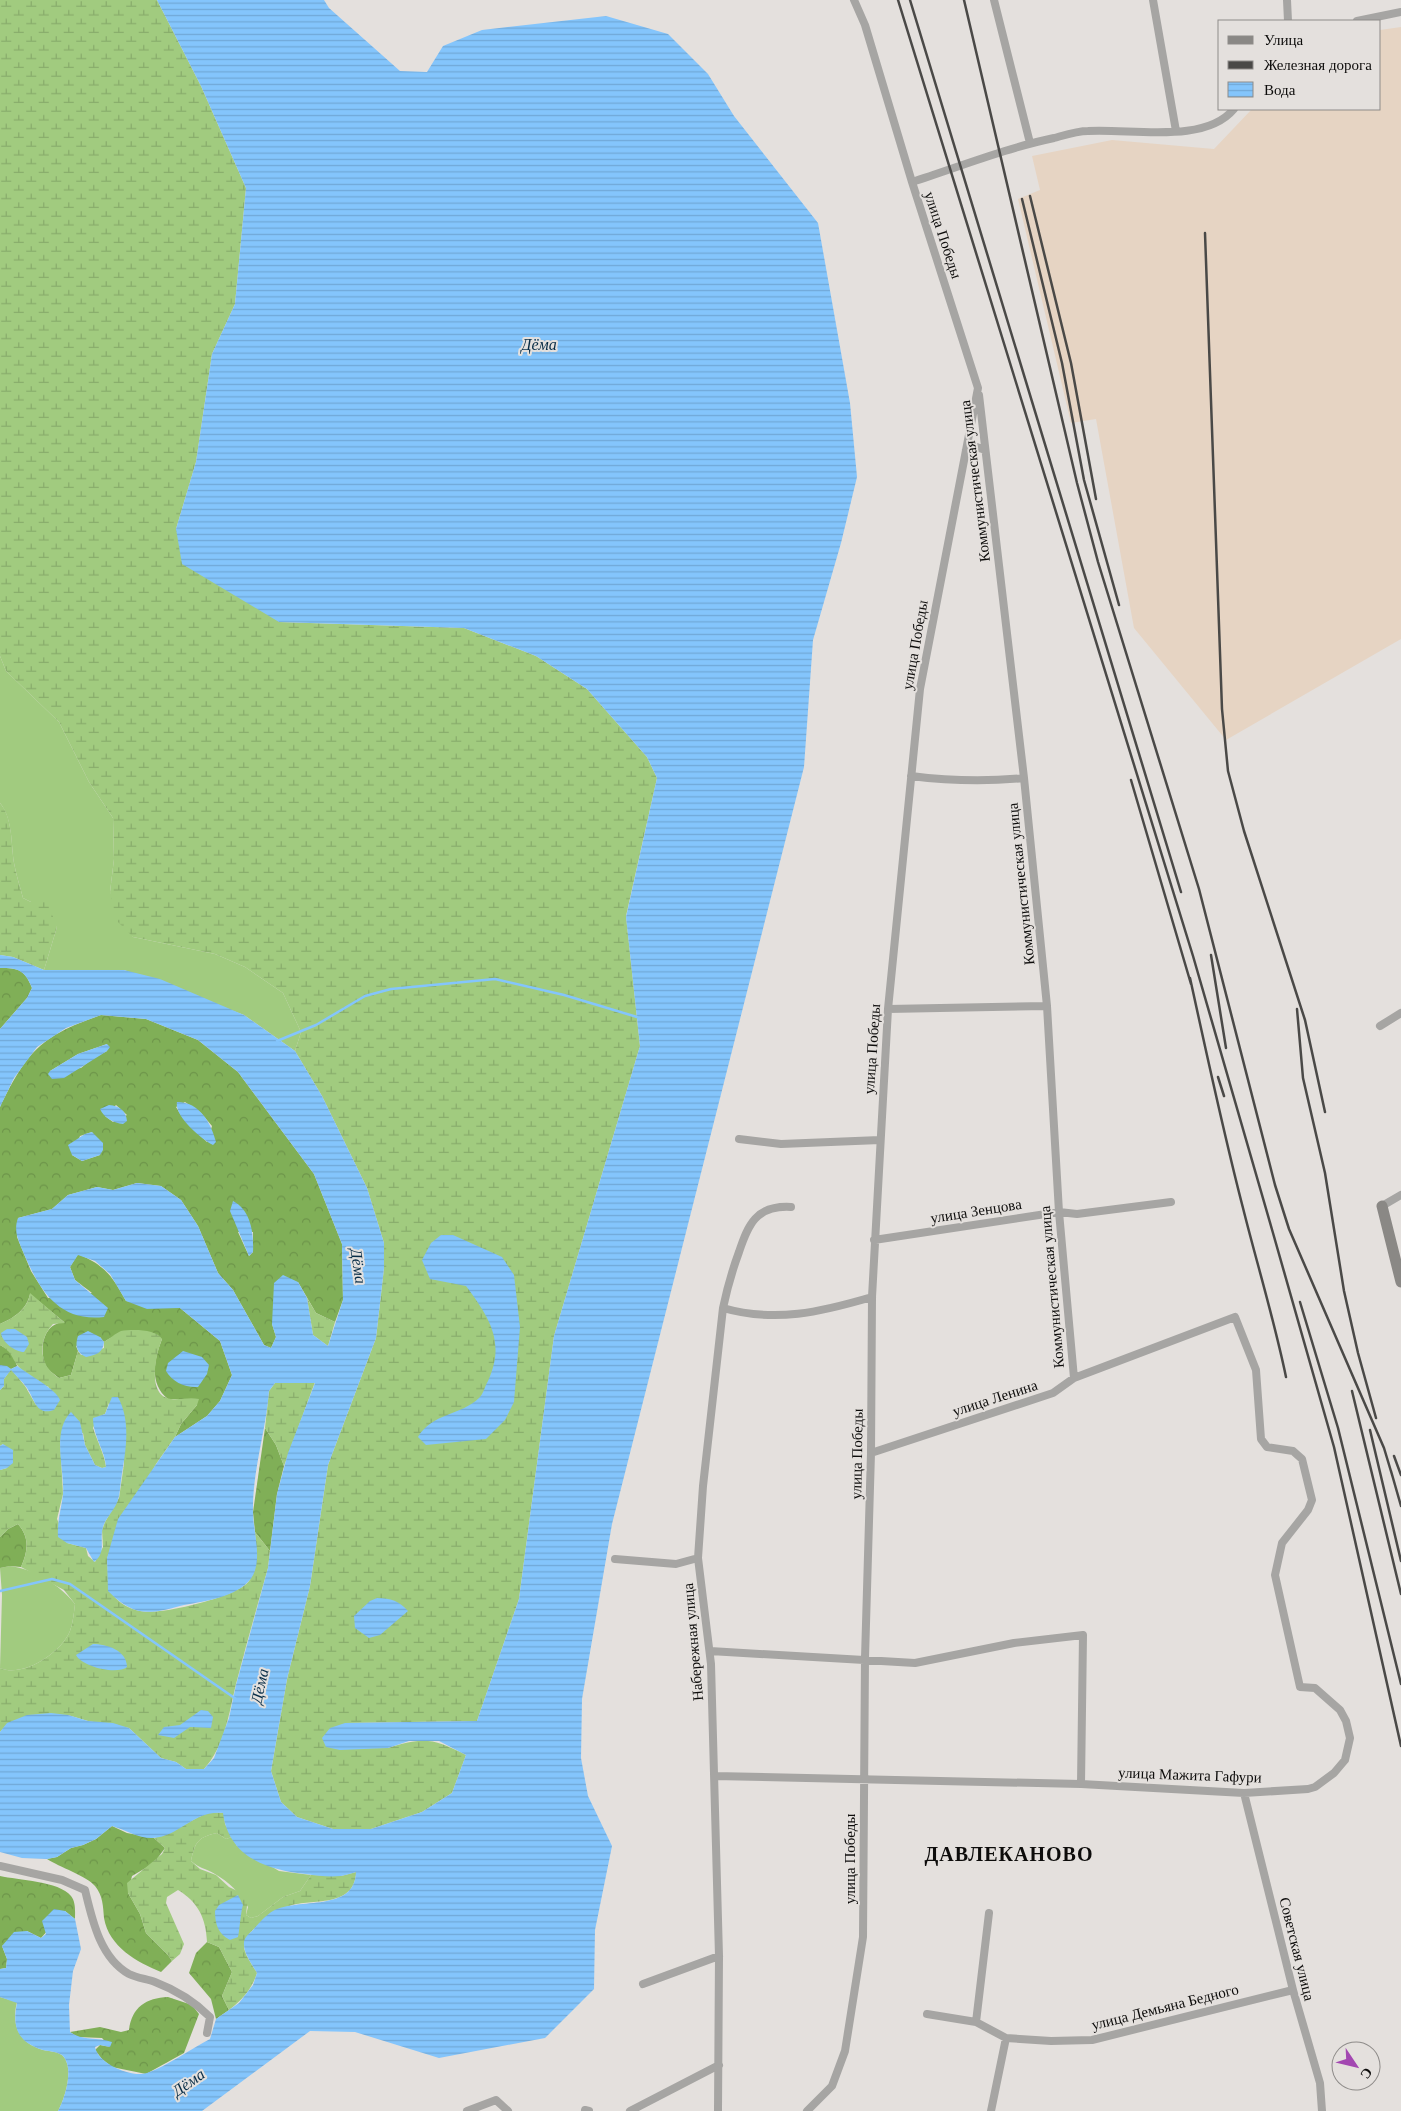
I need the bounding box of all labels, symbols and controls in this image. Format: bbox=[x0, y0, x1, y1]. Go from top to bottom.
legend bbox=[1218, 20, 1381, 110]
text: Улица bbox=[1264, 32, 1303, 48]
text: Железная дорога bbox=[1264, 57, 1372, 73]
text: Вода bbox=[1264, 82, 1296, 98]
street label: улица Победы bbox=[921, 189, 965, 281]
water label: Дёма bbox=[519, 336, 557, 354]
street label: Коммунистическая улица bbox=[957, 399, 993, 563]
street label: улица Победы bbox=[899, 599, 931, 691]
street label: Коммунистическая улица bbox=[1004, 802, 1037, 966]
street label: улица Победы bbox=[861, 1003, 883, 1095]
street label: улица Зенцова bbox=[929, 1196, 1023, 1226]
street label: Коммунистическая улица bbox=[1037, 1205, 1067, 1369]
water label: Дёма bbox=[346, 1245, 369, 1285]
street label: улица Ленина bbox=[951, 1377, 1040, 1419]
street label: улица Победы bbox=[848, 1409, 866, 1499]
street label: Набережная улица bbox=[680, 1582, 706, 1702]
water label: Дёма bbox=[247, 1667, 272, 1707]
street label: улица Мажита Гафури bbox=[1118, 1764, 1262, 1786]
street label: улица Победы bbox=[842, 1814, 858, 1904]
district label: ДАВЛЕКАНОВО bbox=[925, 1843, 1093, 1866]
street label: Советская улица bbox=[1276, 1896, 1318, 2003]
street label: улица Демьяна Бедного bbox=[1090, 1981, 1240, 2033]
north arrow bbox=[1331, 2041, 1381, 2091]
water label: Дёма bbox=[167, 2065, 208, 2102]
text: С bbox=[1357, 2065, 1375, 2082]

